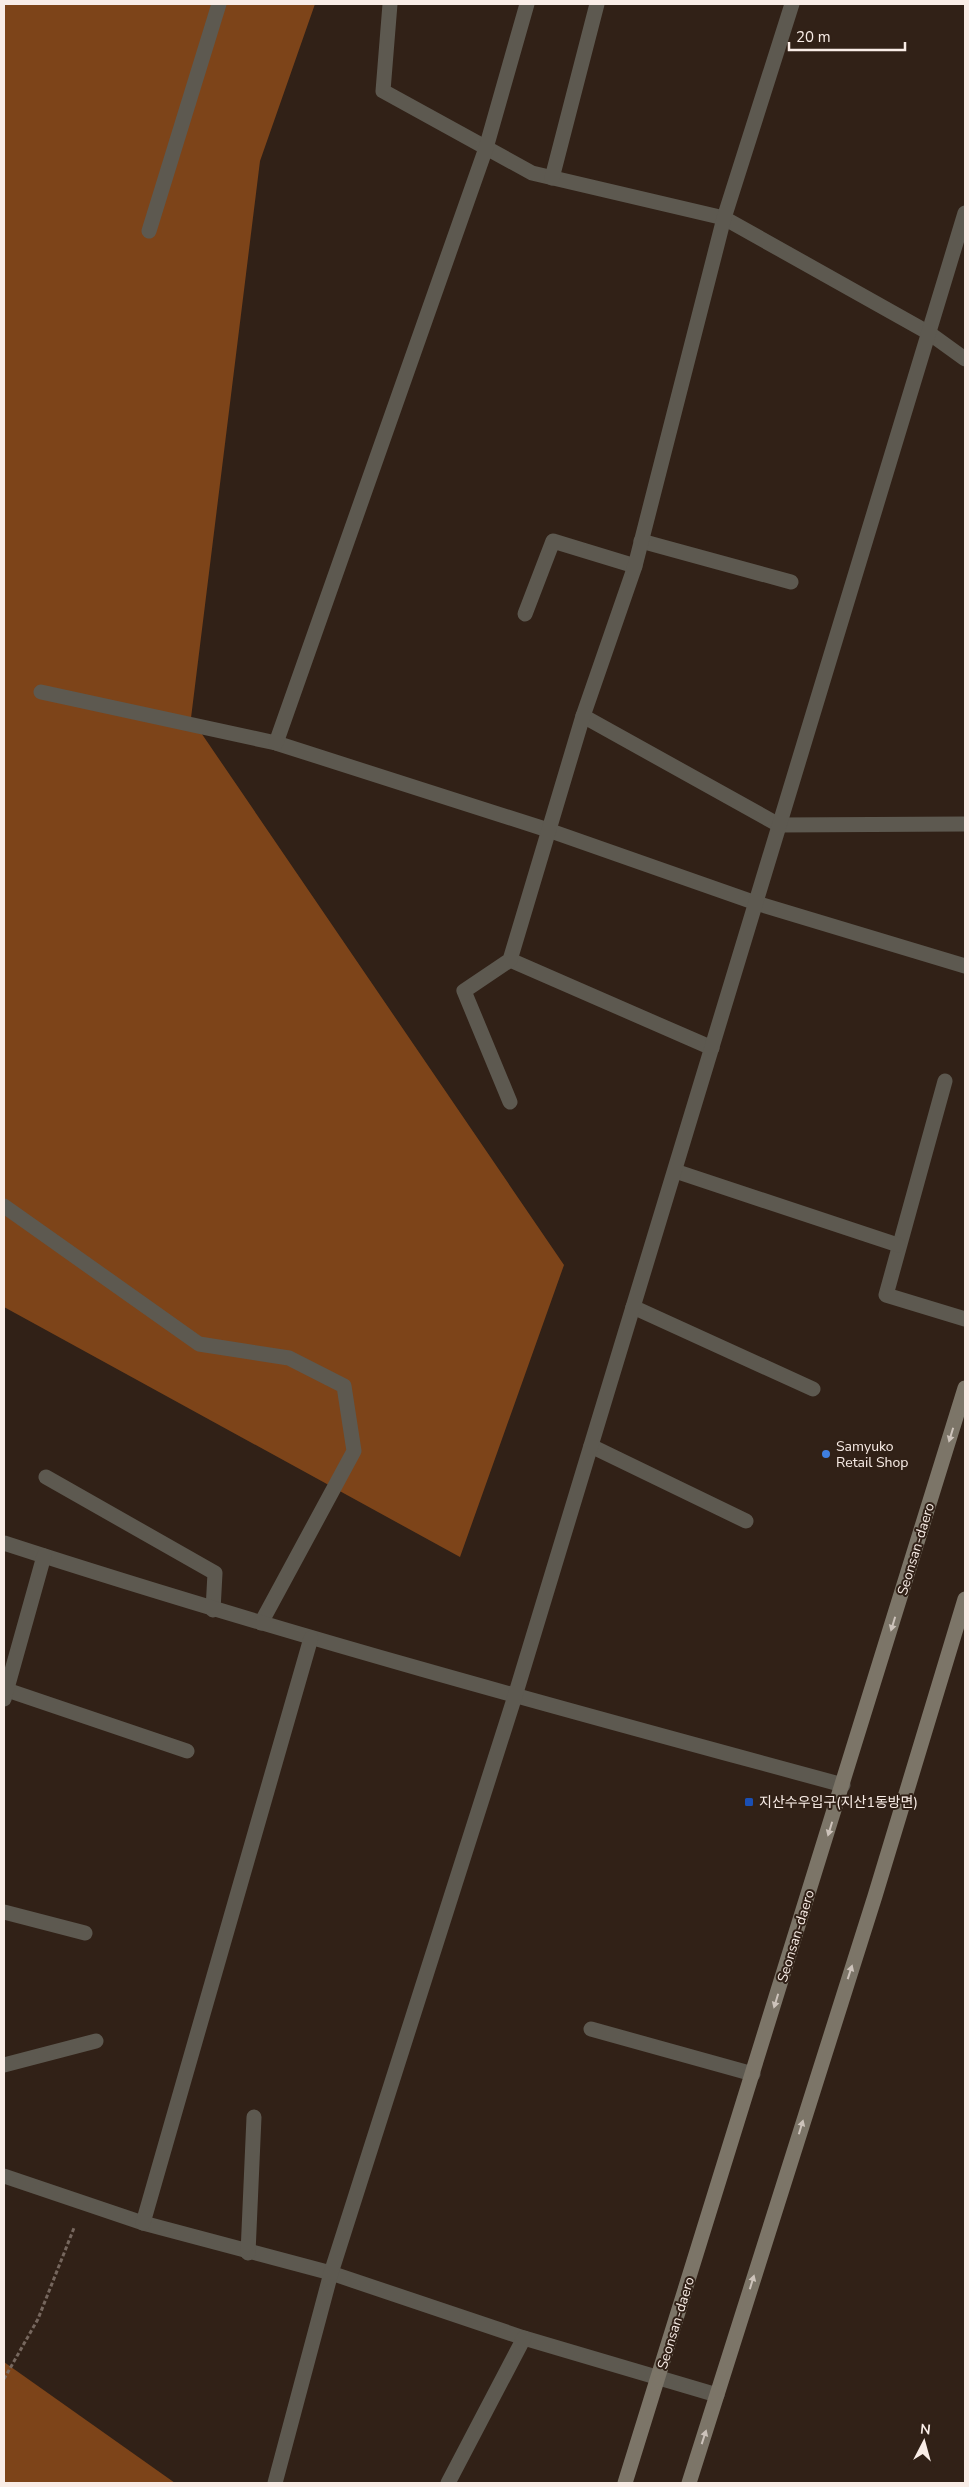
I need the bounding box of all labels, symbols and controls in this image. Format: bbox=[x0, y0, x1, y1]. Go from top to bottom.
scale bar bbox=[789, 20, 905, 52]
text: 20 m bbox=[796, 27, 831, 47]
one-way arrow bbox=[947, 1428, 955, 1443]
place label: Samyuko Retail Shop bbox=[836, 1437, 908, 1472]
marker: Samyuko Retail Shop bbox=[820, 1448, 832, 1460]
street label: Seonsan-daero bbox=[893, 1500, 939, 1598]
one-way arrow bbox=[889, 1616, 896, 1631]
place label: 지산수우입구(지산1동방면) bbox=[759, 1793, 918, 1812]
marker: 지산수우입구(지산1동방면) bbox=[743, 1796, 755, 1808]
one-way arrow bbox=[825, 1822, 833, 1837]
street label: Seonsan-daero bbox=[773, 1887, 819, 1985]
one-way arrow bbox=[847, 1964, 855, 1979]
one-way arrow bbox=[771, 1994, 779, 2009]
one-way arrow bbox=[797, 2119, 805, 2134]
street label: Seonsan-daero bbox=[653, 2274, 699, 2372]
one-way arrow bbox=[749, 2274, 757, 2289]
north arrow bbox=[899, 2417, 949, 2467]
text: N bbox=[919, 2420, 932, 2440]
one-way arrow bbox=[700, 2429, 708, 2444]

